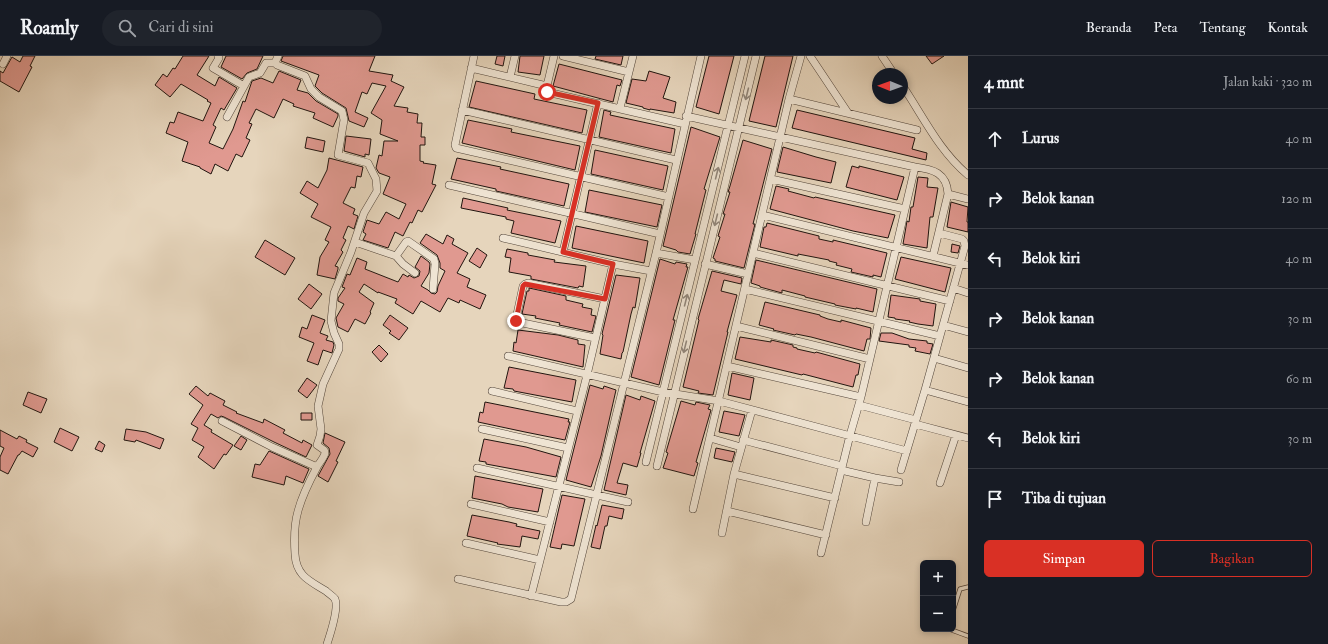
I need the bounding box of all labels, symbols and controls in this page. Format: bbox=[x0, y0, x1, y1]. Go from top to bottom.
search box bbox=[102, 10, 382, 46]
text: Roamly bbox=[20, 16, 78, 40]
icon: search bbox=[116, 17, 138, 39]
text: Cari di sini bbox=[148, 18, 213, 37]
text: Beranda bbox=[1086, 19, 1132, 36]
text: Peta bbox=[1154, 19, 1178, 36]
text: Tentang bbox=[1200, 19, 1246, 36]
text: Kontak bbox=[1268, 19, 1308, 36]
north arrow bbox=[872, 68, 908, 104]
text: 4 mnt bbox=[984, 72, 1024, 93]
text: Jalan kaki · 320 m bbox=[1223, 74, 1312, 90]
route start bbox=[538, 83, 556, 101]
one-way arrow bbox=[742, 87, 750, 100]
icon: ahead bbox=[984, 128, 1006, 150]
text: Lurus bbox=[1022, 129, 1059, 148]
text: 40 m bbox=[1286, 131, 1312, 147]
one-way arrow bbox=[713, 167, 721, 180]
icon: right bbox=[984, 188, 1006, 210]
text: Belok kanan bbox=[1022, 189, 1094, 208]
text: 120 m bbox=[1281, 191, 1312, 207]
one-way arrow bbox=[712, 213, 719, 226]
icon: left bbox=[984, 248, 1006, 270]
text: Belok kiri bbox=[1022, 249, 1080, 268]
text: 40 m bbox=[1286, 251, 1312, 267]
one-way arrow bbox=[683, 293, 690, 306]
icon: right bbox=[984, 308, 1006, 330]
text: Belok kanan bbox=[1022, 309, 1094, 328]
text: 30 m bbox=[1288, 311, 1312, 327]
route end bbox=[507, 312, 525, 330]
one-way arrow bbox=[681, 340, 689, 353]
icon: right bbox=[984, 368, 1006, 390]
text: Belok kanan bbox=[1022, 369, 1094, 388]
text: 60 m bbox=[1286, 371, 1312, 387]
icon: left bbox=[984, 428, 1006, 450]
text: Belok kiri bbox=[1022, 429, 1080, 448]
text: 30 m bbox=[1288, 431, 1312, 447]
icon: arrive bbox=[984, 488, 1006, 510]
text: Tiba di tujuan bbox=[1022, 489, 1106, 508]
button: Simpan bbox=[984, 540, 1144, 577]
button: Bagikan bbox=[1152, 540, 1312, 577]
map controls bbox=[920, 560, 956, 632]
button: + bbox=[920, 560, 956, 596]
button: − bbox=[920, 596, 956, 632]

